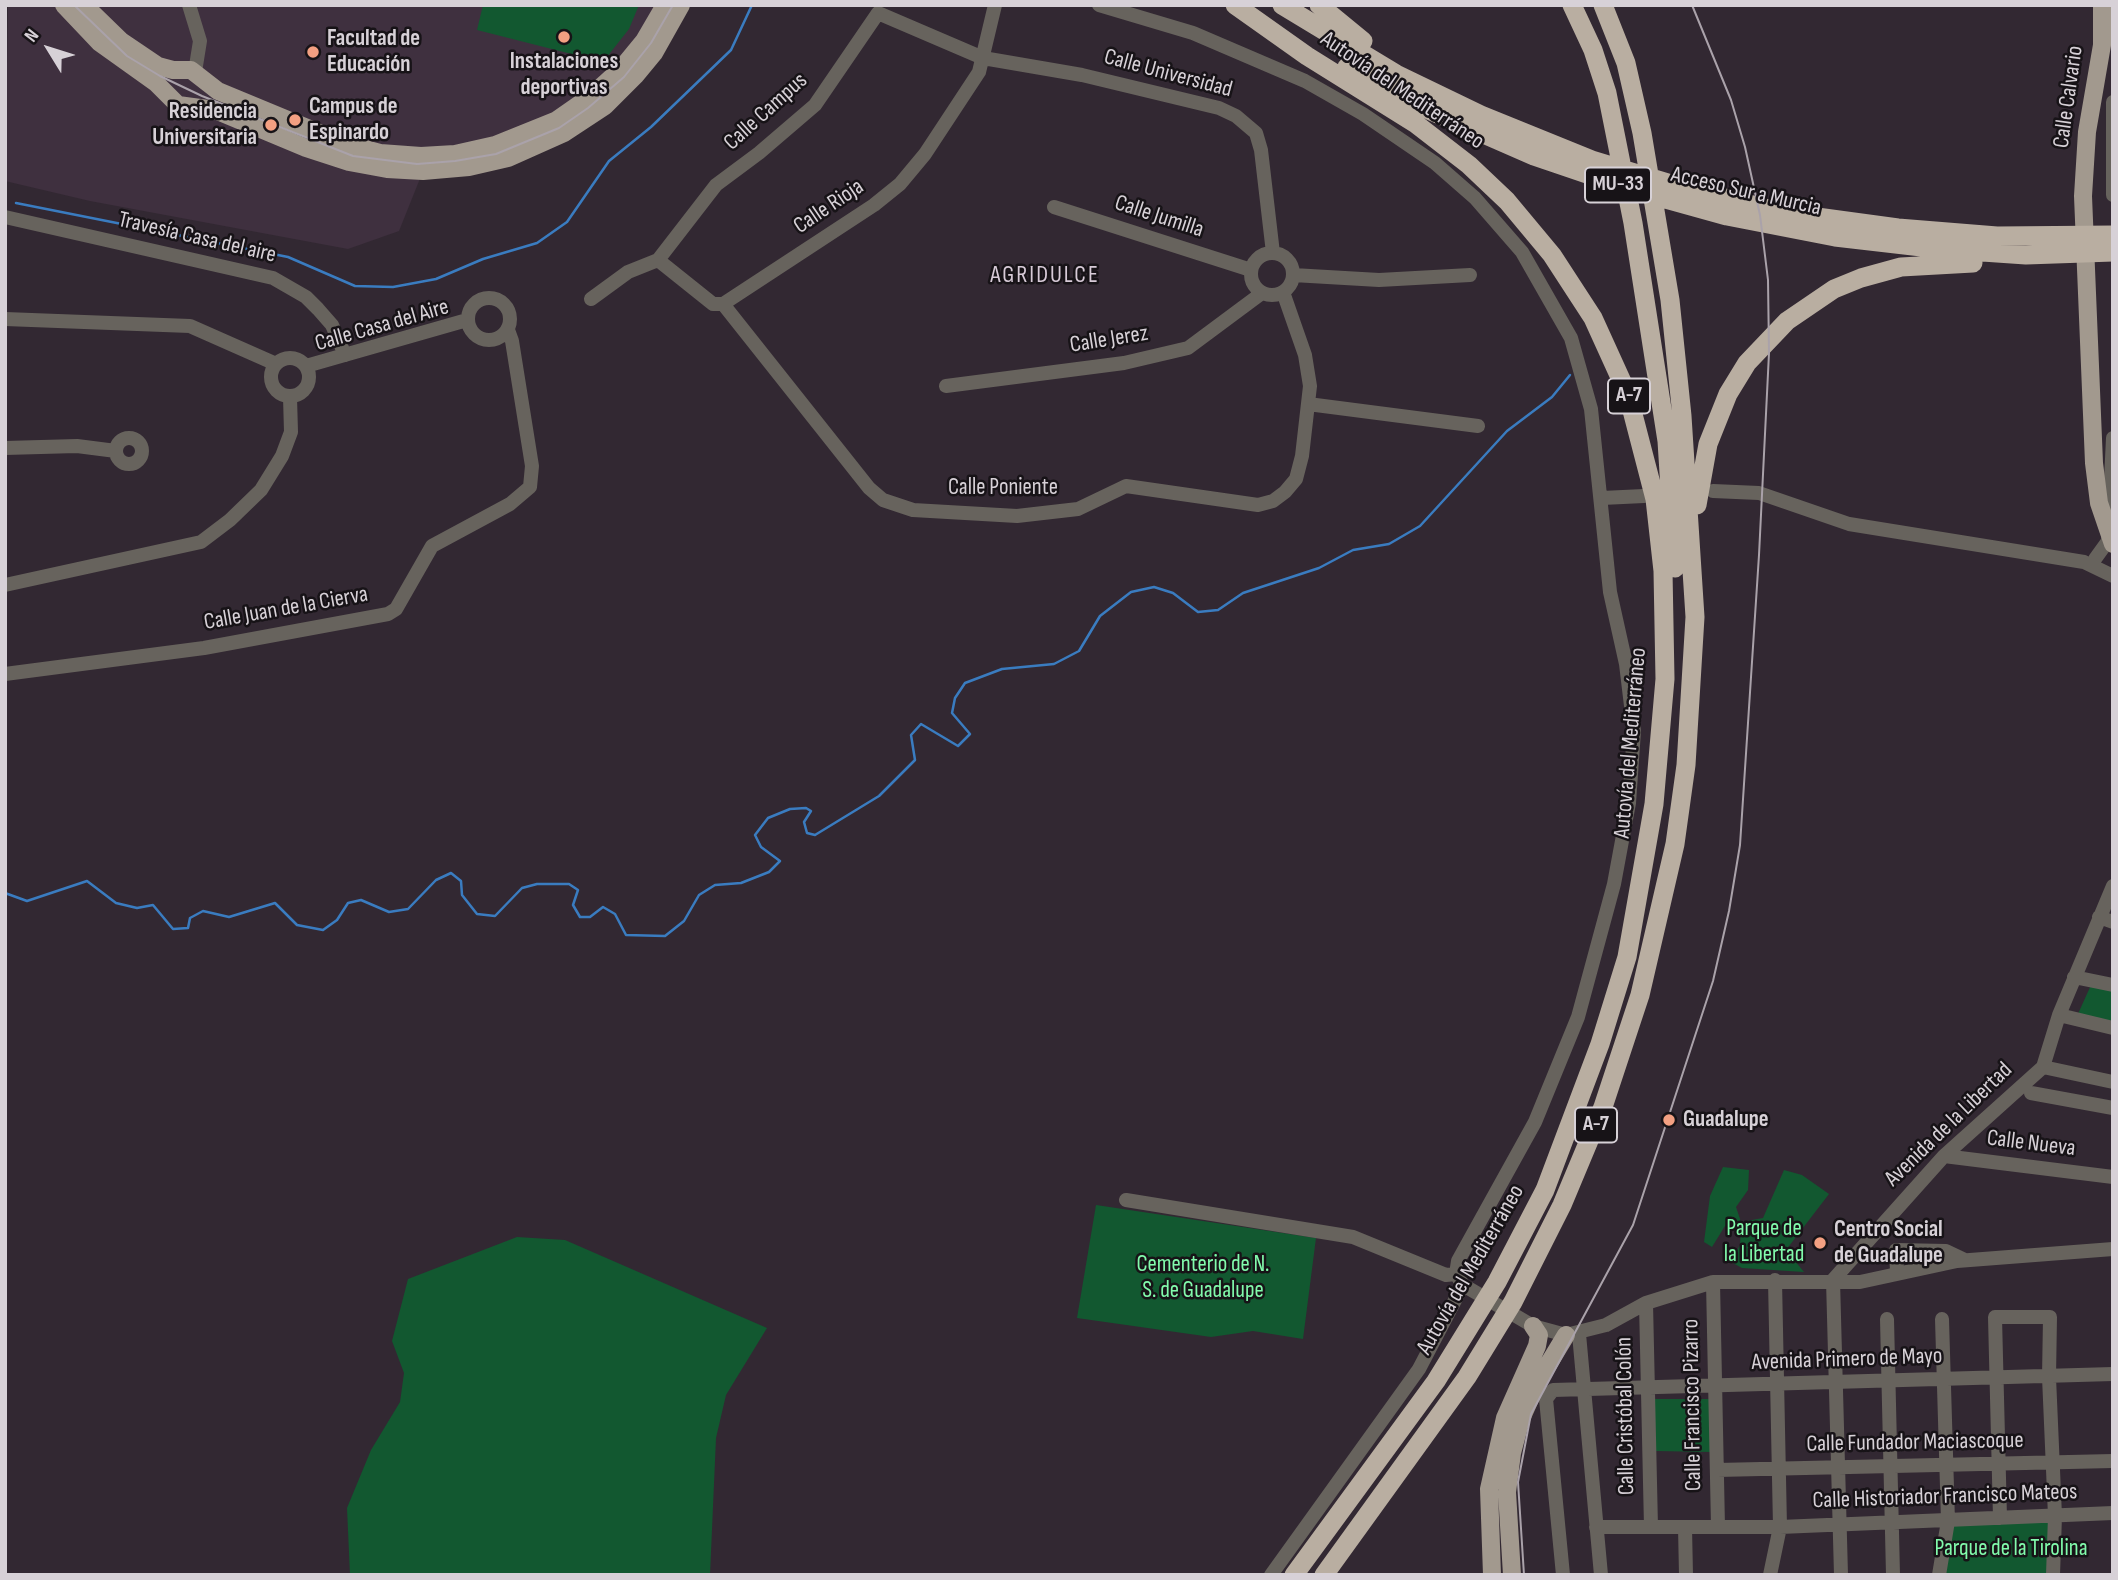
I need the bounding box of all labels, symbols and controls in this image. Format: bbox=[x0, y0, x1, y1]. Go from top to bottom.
north arrow bbox=[14, 14, 84, 84]
text: N bbox=[20, 25, 44, 47]
place label: Facultad de Educación bbox=[327, 25, 420, 79]
street label: Autovía del Mediterráneo bbox=[1315, 26, 1489, 156]
marker: Instalaciones deportivas bbox=[556, 29, 572, 45]
marker: Facultad de Educación bbox=[305, 44, 321, 60]
street label: Calle Universidad bbox=[1101, 44, 1235, 104]
street label: Calle Calvario bbox=[2048, 44, 2090, 150]
place label: Instalaciones deportivas bbox=[510, 48, 618, 102]
street label: Calle Campus bbox=[719, 67, 813, 157]
place label: Campus de Espinardo bbox=[309, 93, 398, 147]
place label: Residencia Universitaria bbox=[152, 98, 257, 152]
marker: Campus de Espinardo bbox=[287, 112, 303, 128]
marker: Residencia Universitaria bbox=[263, 117, 279, 133]
street label: Acceso Sur a Murcia bbox=[1668, 161, 1824, 223]
road number: MU-33 bbox=[1585, 168, 1651, 202]
street label: Calle Rioja bbox=[789, 174, 869, 240]
street label: Calle Jumilla bbox=[1111, 190, 1207, 244]
street label: Travesía Casa del aire bbox=[115, 206, 279, 270]
district label: AGRIDULCE bbox=[991, 262, 1099, 290]
street label: Calle Casa del Aire bbox=[312, 294, 452, 358]
street label: Calle Jerez bbox=[1068, 320, 1150, 360]
road number: A-7 bbox=[1608, 378, 1650, 414]
street label: Calle Poniente bbox=[948, 474, 1058, 502]
street label: Calle Juan de la Cierva bbox=[202, 581, 370, 637]
street label: Autovía del Mediterráneo bbox=[1609, 647, 1653, 839]
street label: Avenida de la Libertad bbox=[1879, 1057, 2019, 1193]
place label: Guadalupe bbox=[1683, 1106, 1768, 1134]
road number: A-7 bbox=[1575, 1108, 1617, 1142]
marker: Guadalupe bbox=[1661, 1112, 1677, 1128]
street label: Calle Nueva bbox=[1985, 1125, 2077, 1163]
street label: Autovía del Mediterráneo bbox=[1411, 1180, 1531, 1360]
park label: Parque de la Libertad bbox=[1724, 1215, 1804, 1269]
place label: Centro Social de Guadalupe bbox=[1834, 1216, 1943, 1270]
marker: Centro Social de Guadalupe bbox=[1812, 1235, 1828, 1251]
park label: Cementerio de N. S. de Guadalupe bbox=[1137, 1251, 1269, 1305]
street label: Calle Francisco Pizarro bbox=[1678, 1319, 1708, 1491]
street label: Calle Cristóbal Colón bbox=[1611, 1337, 1641, 1495]
street label: Avenida Primero de Mayo bbox=[1751, 1343, 1943, 1377]
street label: Calle Fundador Maciascoque bbox=[1806, 1427, 2024, 1459]
street label: Calle Historiador Francisco Mateos bbox=[1812, 1479, 2078, 1515]
park label: Parque de la Tirolina bbox=[1935, 1535, 2087, 1563]

